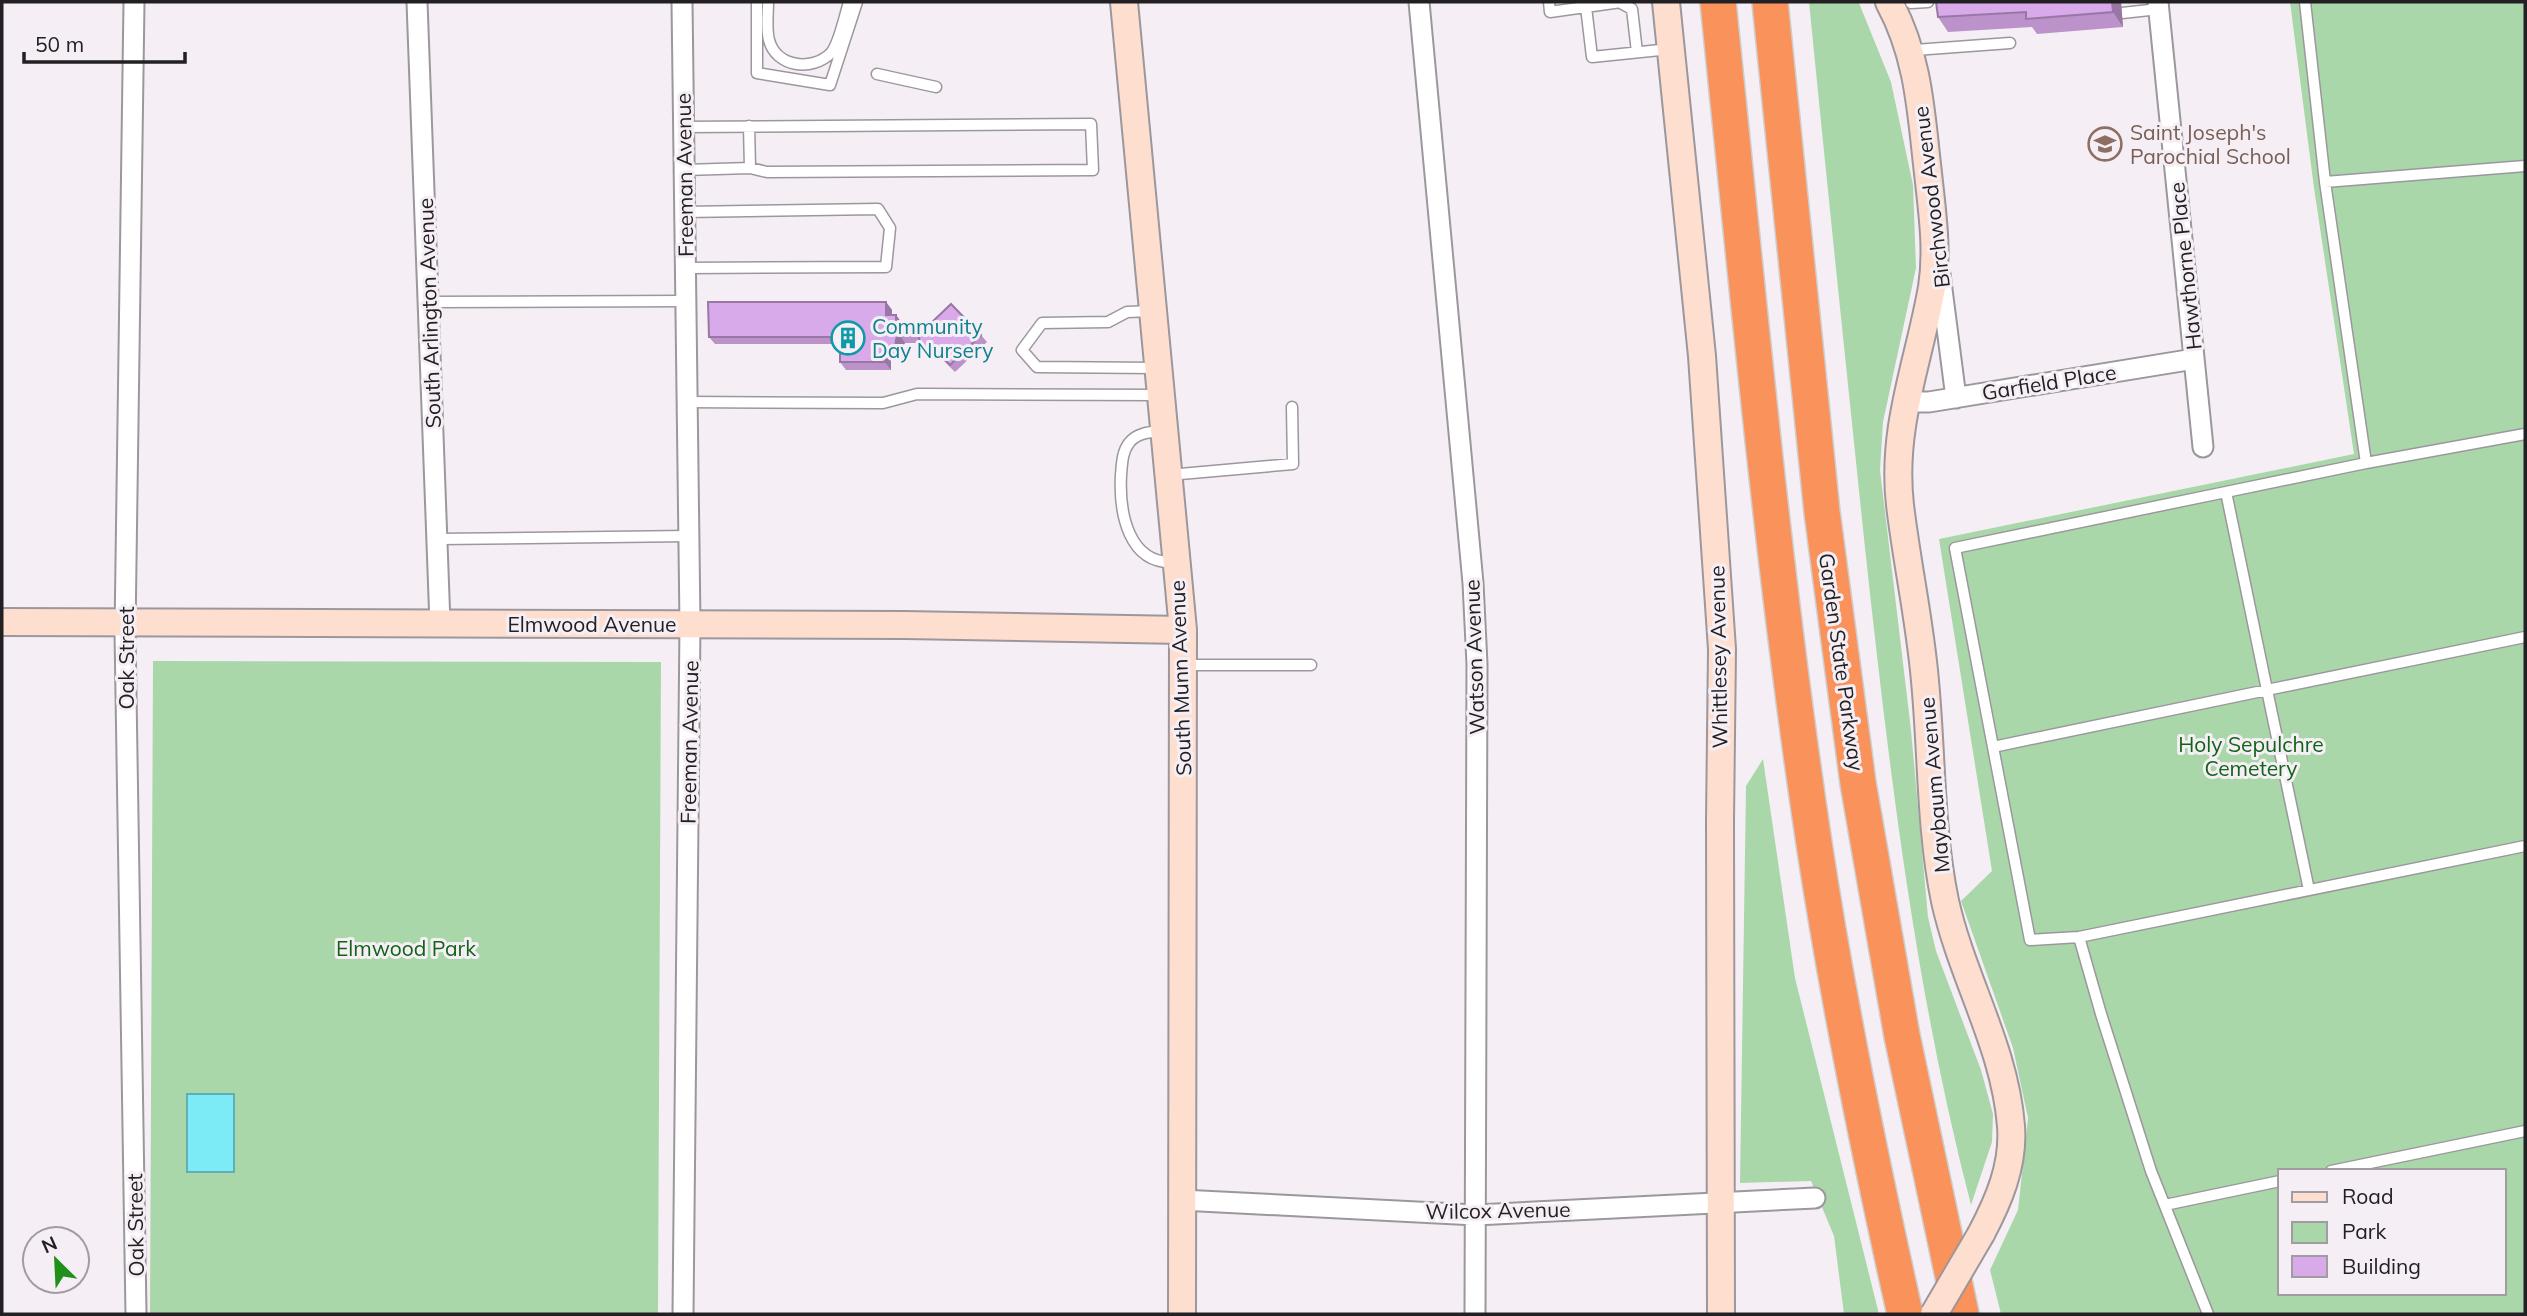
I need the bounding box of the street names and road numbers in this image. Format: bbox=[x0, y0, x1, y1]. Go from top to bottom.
street label: Freeman Avenue bbox=[670, 93, 698, 257]
street label: Birchwood Avenue bbox=[1907, 105, 1955, 289]
street label: Hawthorne Place bbox=[2163, 181, 2207, 351]
street label: South Arlington Avenue bbox=[412, 197, 446, 429]
street label: Garfield Place bbox=[1980, 359, 2118, 405]
street label: Garden State Parkway bbox=[1814, 551, 1870, 773]
street label: Whittlesey Avenue bbox=[1703, 565, 1733, 749]
street label: Watson Avenue bbox=[1458, 579, 1490, 735]
street label: South Munn Avenue bbox=[1164, 580, 1196, 776]
street label: Oak Street bbox=[113, 606, 139, 710]
street label: Elmwood Avenue bbox=[508, 611, 676, 637]
street label: Freeman Avenue bbox=[675, 660, 703, 824]
street label: Maybaum Avenue bbox=[1913, 696, 1955, 874]
street label: Oak Street bbox=[121, 1173, 149, 1277]
street label: Wilcox Avenue bbox=[1425, 1196, 1571, 1224]

